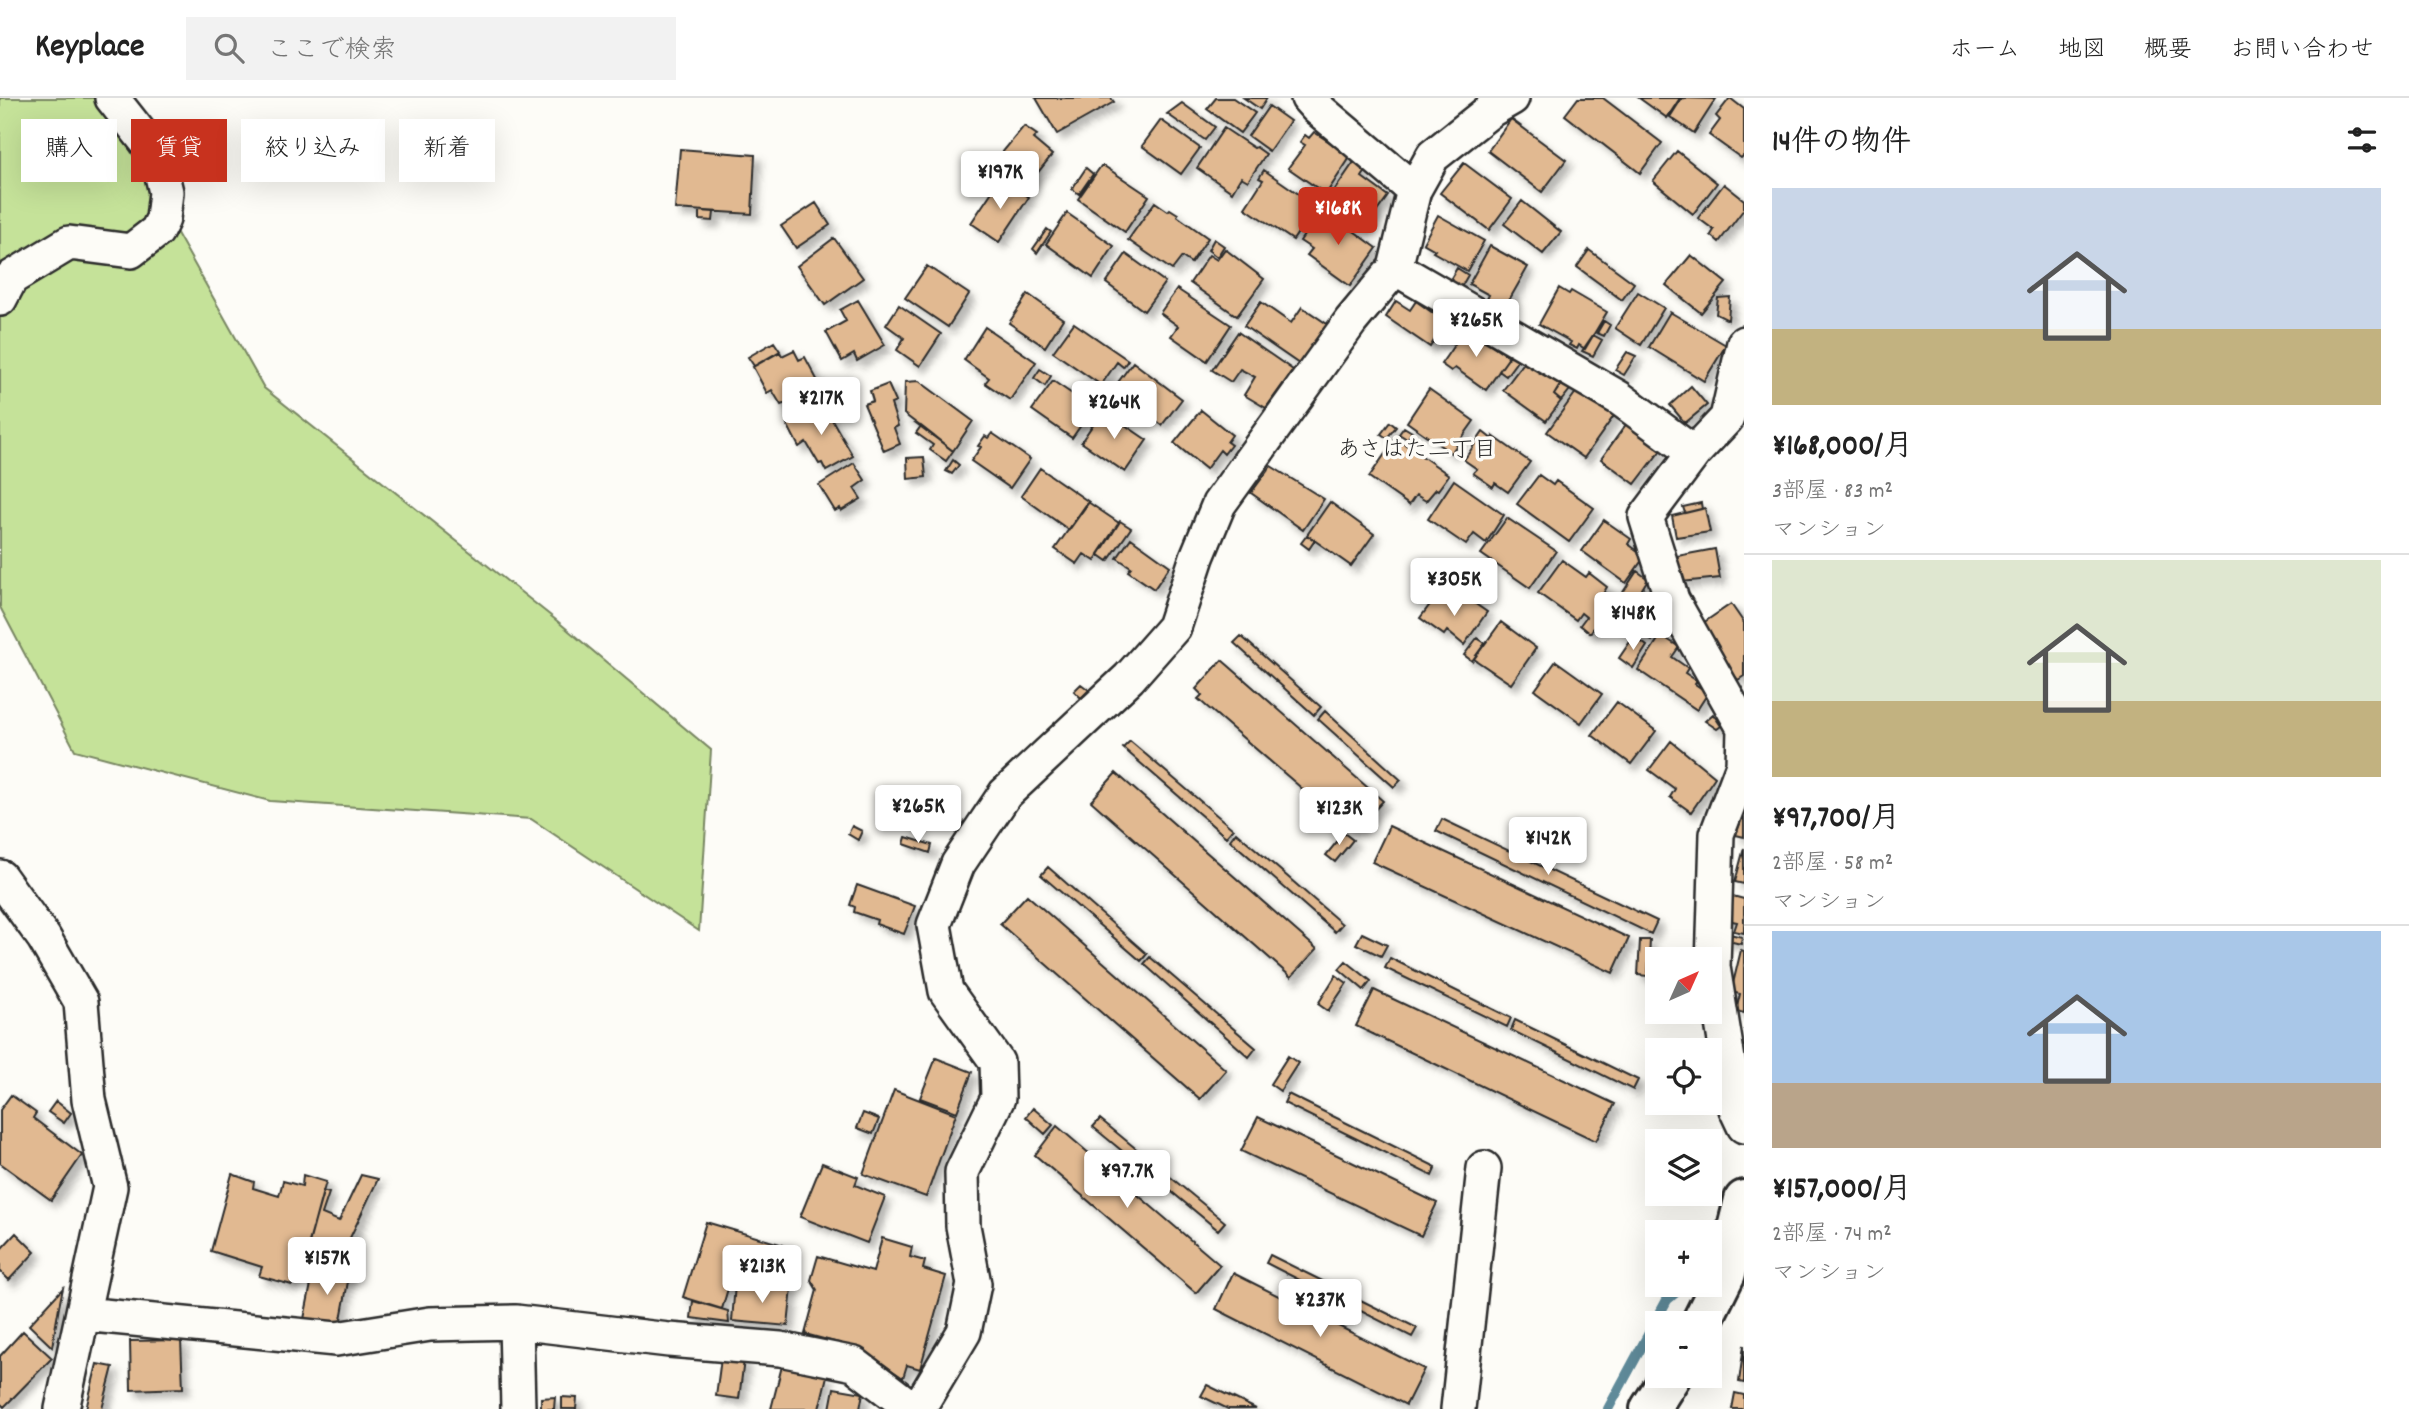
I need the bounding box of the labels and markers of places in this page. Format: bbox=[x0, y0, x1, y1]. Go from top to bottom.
pin: ¥197K bbox=[951, 152, 1049, 211]
pin: ¥168K bbox=[1289, 188, 1387, 247]
pin: ¥265K bbox=[1427, 300, 1525, 359]
pin: ¥217K bbox=[772, 378, 870, 437]
pin: ¥264K bbox=[1065, 382, 1163, 441]
pin: ¥305K bbox=[1405, 559, 1503, 618]
pin: ¥148K bbox=[1584, 592, 1682, 652]
pin: ¥265K bbox=[869, 786, 967, 845]
pin: ¥123K bbox=[1290, 788, 1388, 847]
pin: ¥142K bbox=[1499, 818, 1597, 877]
pin: ¥97.7K bbox=[1070, 1150, 1184, 1210]
pin: ¥157K bbox=[278, 1238, 376, 1297]
pin: ¥213K bbox=[713, 1246, 811, 1305]
pin: ¥237K bbox=[1271, 1280, 1369, 1339]

